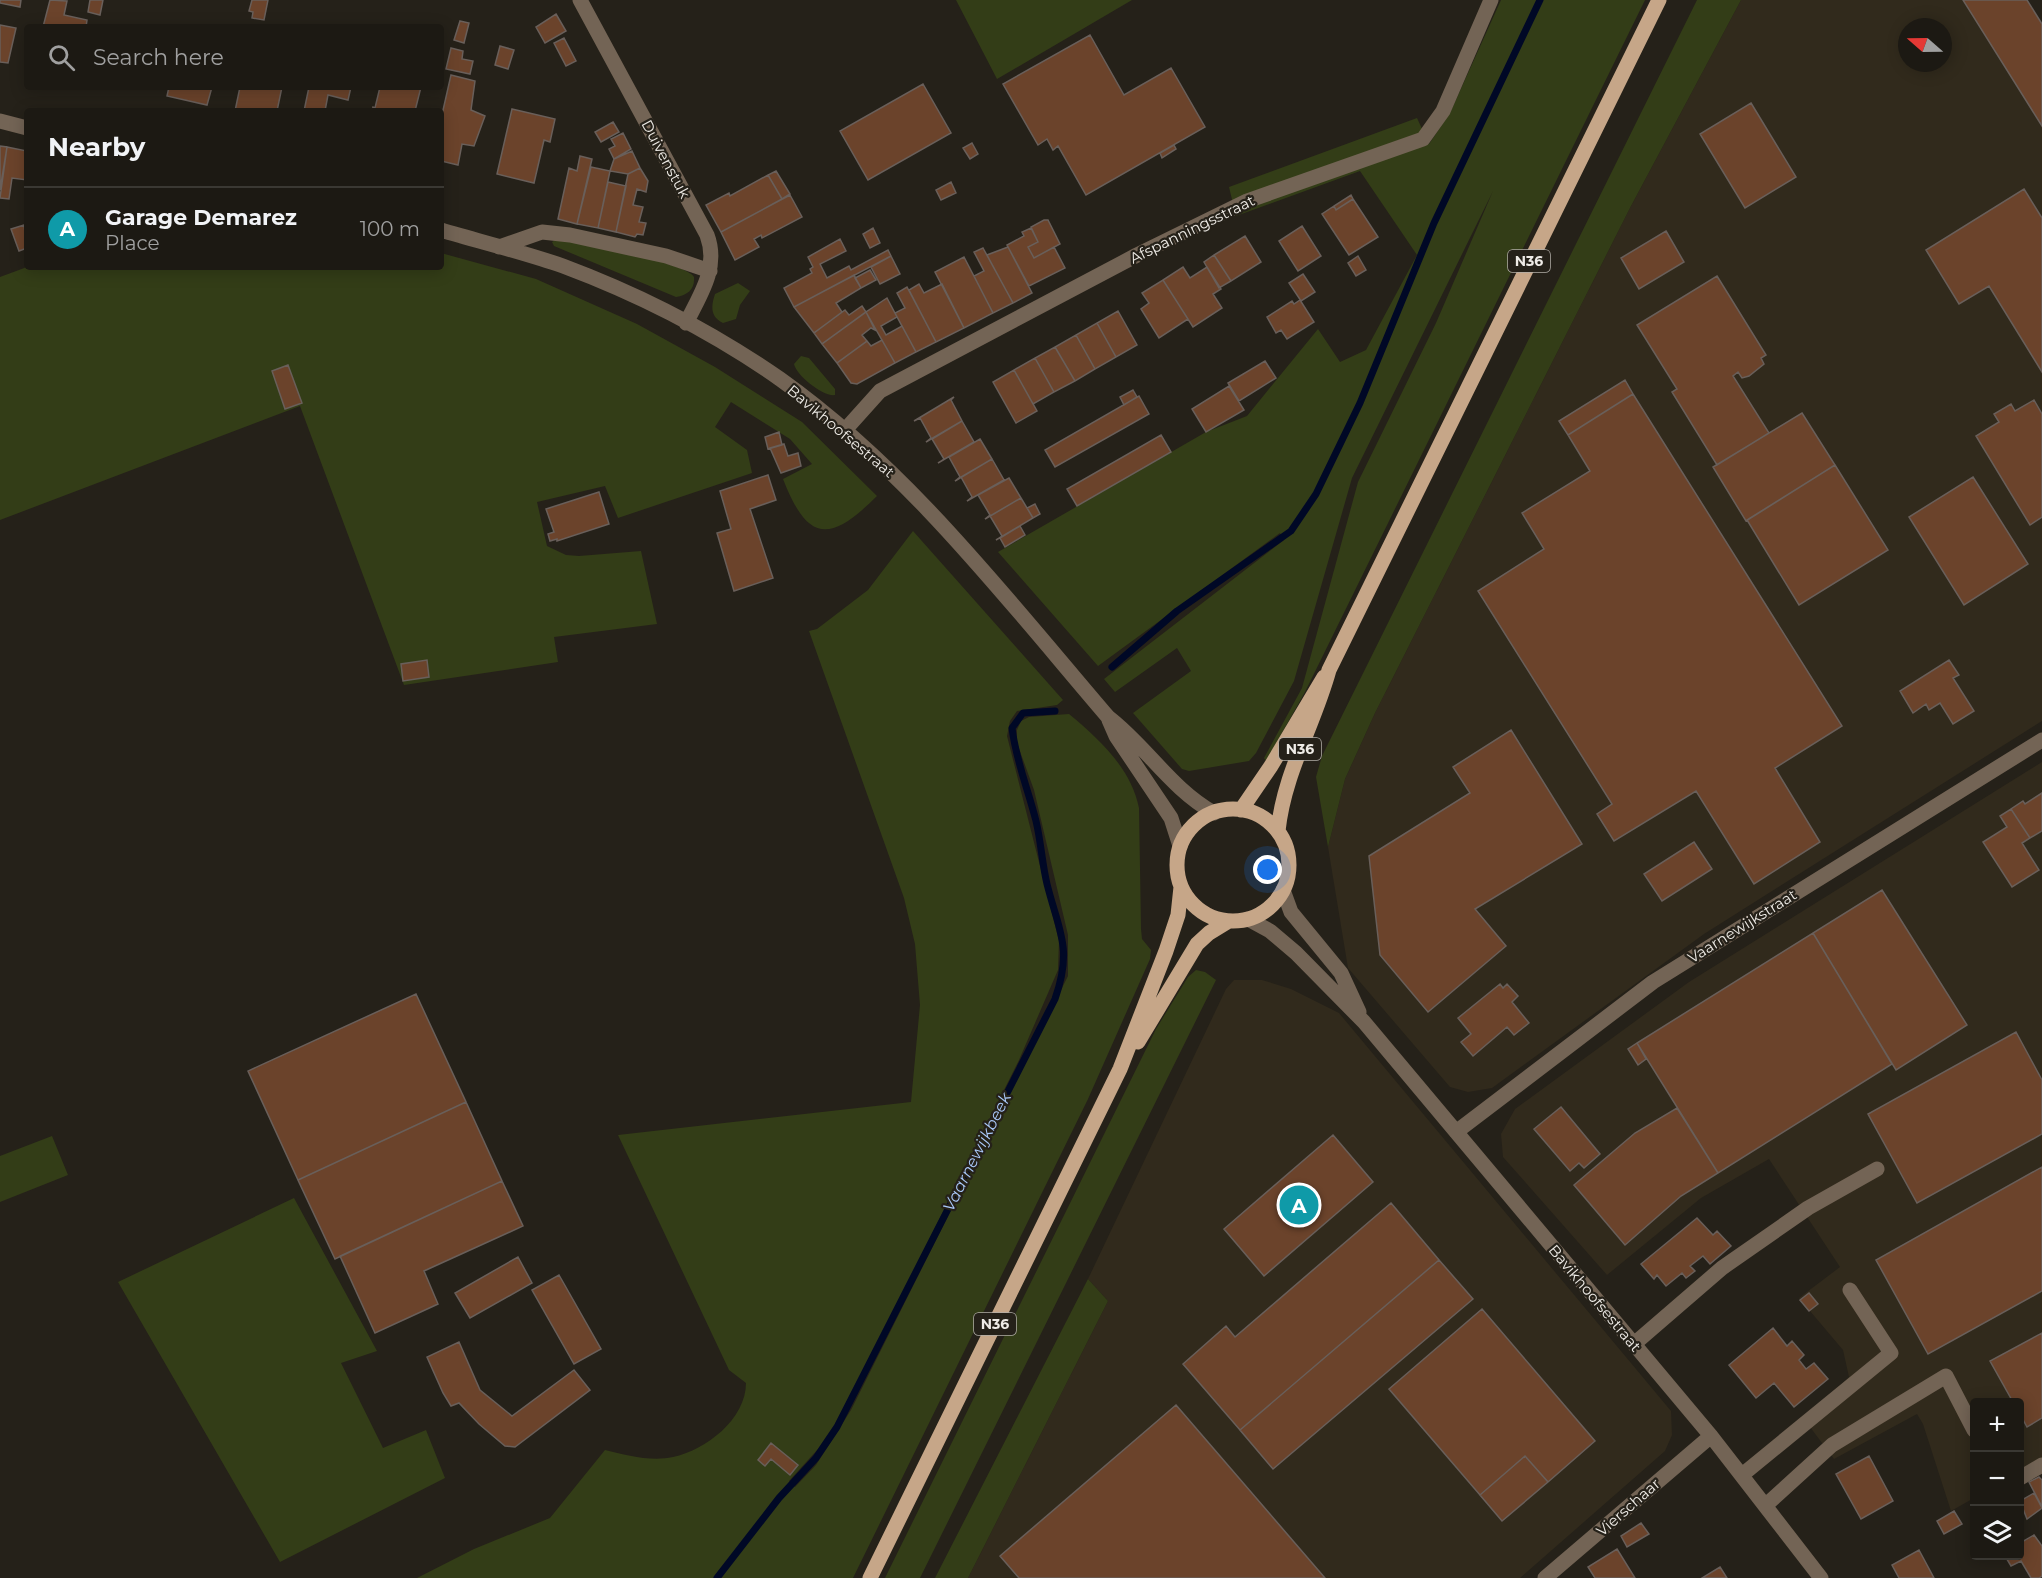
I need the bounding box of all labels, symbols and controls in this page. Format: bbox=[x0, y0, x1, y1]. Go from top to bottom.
north arrow bbox=[1898, 18, 1952, 72]
search box bbox=[24, 24, 444, 90]
icon: search bbox=[45, 41, 78, 74]
text: Search here bbox=[93, 44, 224, 71]
street label: Duivenstuk bbox=[637, 117, 695, 201]
text: Nearby bbox=[48, 131, 145, 163]
street label: Afspanningsstraat bbox=[1126, 190, 1258, 268]
text: Garage Demarez bbox=[105, 204, 297, 231]
text: A bbox=[60, 217, 75, 241]
text: 100 m bbox=[360, 217, 420, 241]
text: Place bbox=[105, 231, 160, 255]
road number: N36 bbox=[1508, 250, 1550, 272]
street label: Bavikhoofsestraat bbox=[784, 381, 898, 481]
road number: N36 bbox=[1279, 738, 1321, 760]
your location bbox=[1253, 855, 1282, 884]
street label: Vaarnewijkstraat bbox=[1684, 885, 1800, 967]
water label: Vaarnewijkbeek bbox=[939, 1088, 1016, 1214]
pin: A bbox=[1280, 1182, 1318, 1228]
street label: Bavikhoofsestraat bbox=[1545, 1241, 1645, 1355]
road number: N36 bbox=[974, 1313, 1016, 1335]
map controls bbox=[1970, 1398, 2024, 1560]
button: + bbox=[1970, 1398, 2024, 1452]
button: − bbox=[1970, 1452, 2024, 1506]
street label: Vierschaar bbox=[1592, 1474, 1664, 1540]
button: layers bbox=[1970, 1506, 2024, 1560]

